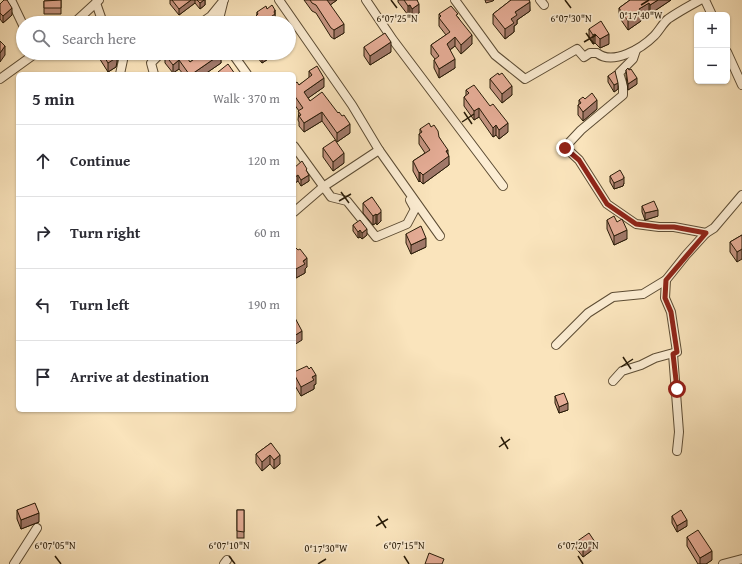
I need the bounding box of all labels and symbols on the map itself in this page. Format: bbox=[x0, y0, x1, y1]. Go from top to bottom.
text: 0°17'40"W bbox=[619, 8, 663, 23]
text: 6°07'25"N bbox=[376, 11, 418, 26]
text: 6°07'30"N bbox=[550, 11, 592, 26]
route end bbox=[556, 139, 574, 157]
route start bbox=[668, 380, 686, 398]
text: 6°07'05"N bbox=[34, 538, 76, 553]
text: 6°07'10"N bbox=[208, 538, 250, 553]
text: 6°07'15"N bbox=[383, 538, 425, 553]
text: 6°07'20"N bbox=[557, 538, 599, 553]
text: 0°17'30"W bbox=[304, 541, 348, 556]

